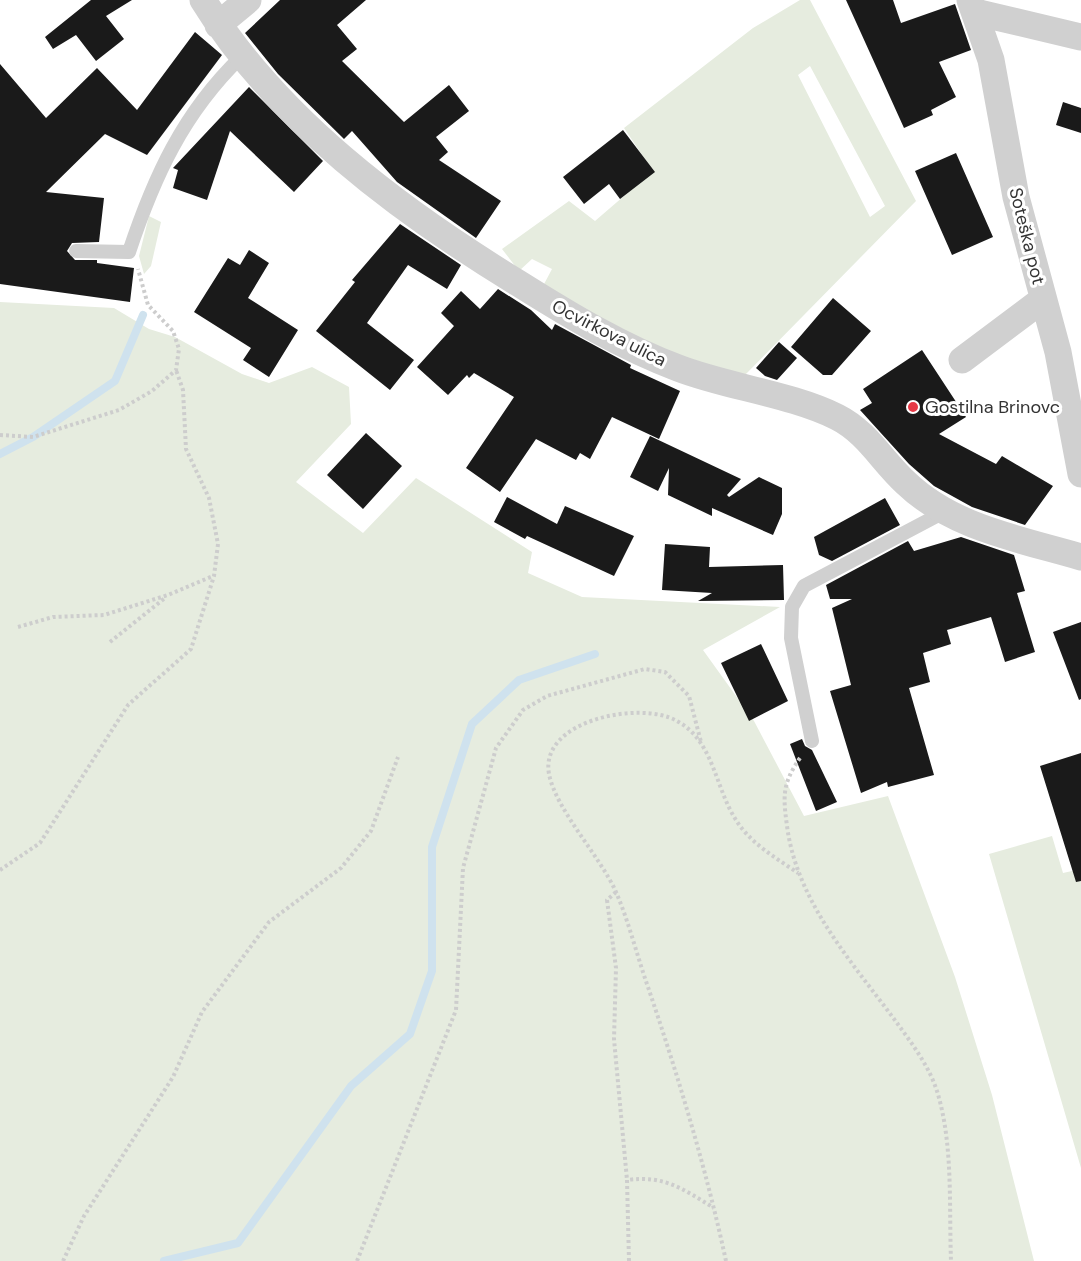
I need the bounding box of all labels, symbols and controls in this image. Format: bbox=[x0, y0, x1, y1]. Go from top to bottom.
street label: Soteška pot bbox=[1003, 185, 1051, 287]
street label: Ocvirkova ulica bbox=[548, 294, 670, 372]
place label: Gostilna Brinovc bbox=[925, 395, 1060, 419]
marker: Gostilna Brinovc bbox=[906, 400, 920, 414]

